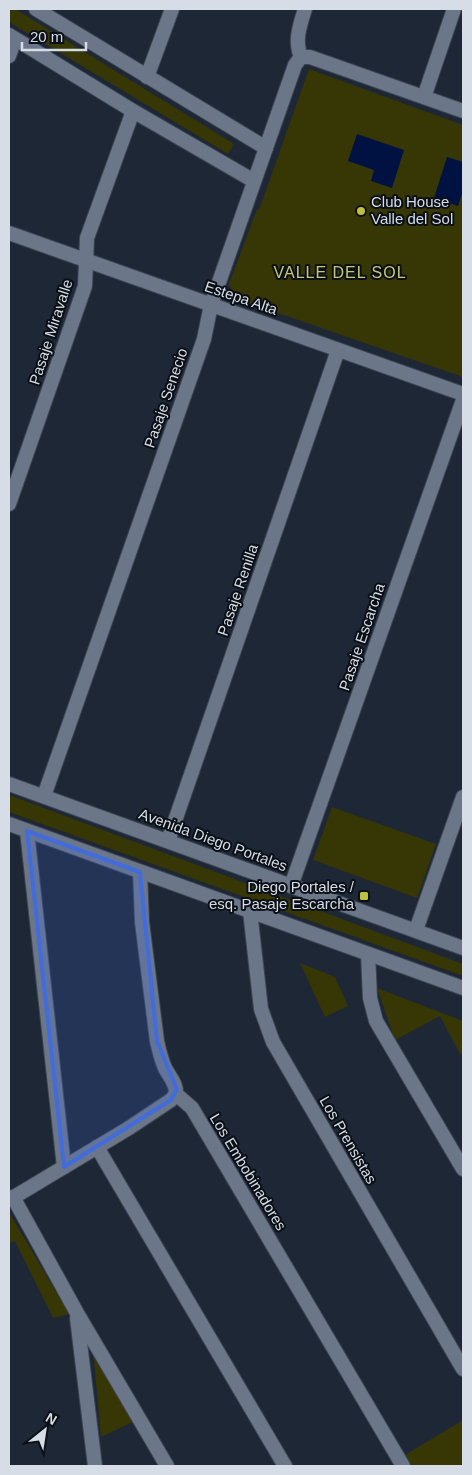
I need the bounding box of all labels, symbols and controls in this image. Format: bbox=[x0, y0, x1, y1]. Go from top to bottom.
scale bar bbox=[22, 20, 86, 52]
text: 20 m bbox=[30, 28, 63, 45]
place label: Club House Valle del Sol bbox=[371, 193, 453, 227]
marker: Club House Valle del Sol bbox=[355, 205, 367, 217]
district label: VALLE DEL SOL bbox=[273, 264, 407, 281]
street label: Pasaje Miravalle bbox=[25, 277, 76, 387]
street label: Estepa Alta bbox=[203, 277, 280, 318]
street label: Pasaje Senecio bbox=[141, 346, 191, 450]
street label: Pasaje Renilla bbox=[214, 541, 261, 638]
street label: Pasaje Escarcha bbox=[335, 580, 388, 693]
street label: Avenida Diego Portales bbox=[137, 805, 290, 874]
place label: Diego Portales / esq. Pasaje Escarcha bbox=[209, 878, 355, 912]
marker: Diego Portales / esq. Pasaje Escarcha bbox=[358, 890, 370, 902]
street label: Los Prensistas bbox=[316, 1093, 380, 1187]
street label: Los Embobinadores bbox=[207, 1110, 290, 1233]
north arrow bbox=[20, 1405, 70, 1455]
text: N bbox=[43, 1409, 60, 1428]

